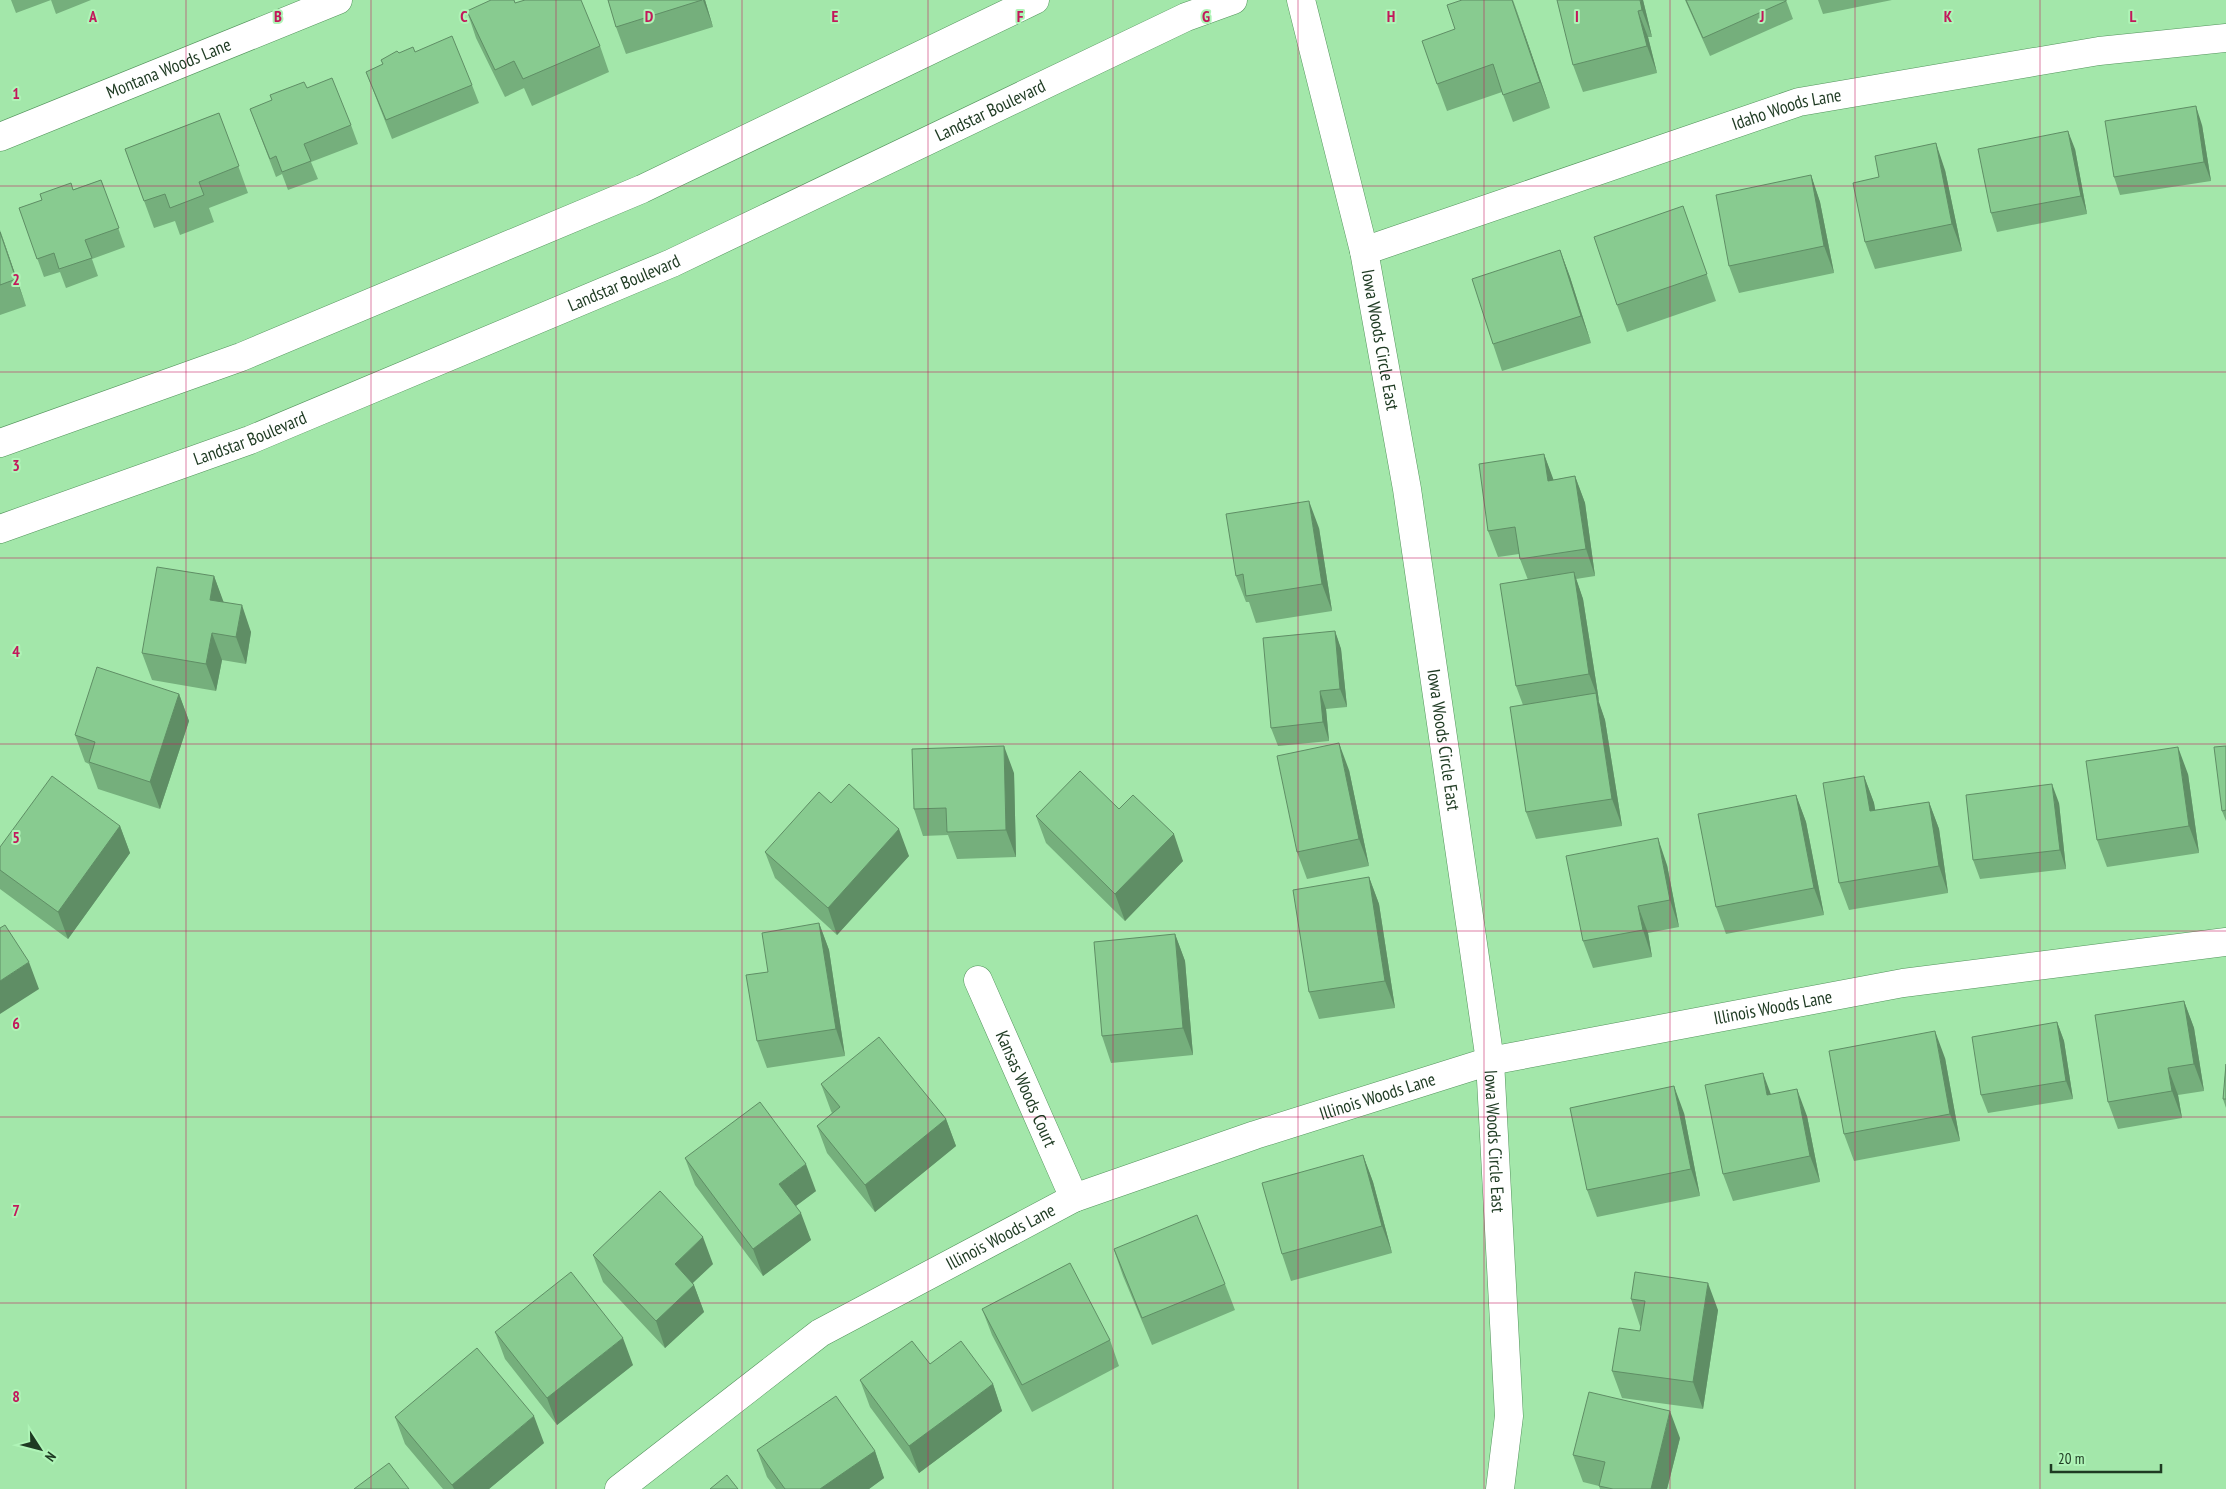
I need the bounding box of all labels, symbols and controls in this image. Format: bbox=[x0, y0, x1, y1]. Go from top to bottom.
text: A bbox=[88, 6, 98, 26]
text: B bbox=[274, 6, 282, 26]
text: C bbox=[460, 6, 468, 26]
text: D bbox=[645, 6, 654, 26]
text: E bbox=[832, 6, 839, 26]
text: F bbox=[1017, 6, 1024, 26]
text: G bbox=[1202, 6, 1210, 26]
text: H bbox=[1387, 6, 1395, 26]
text: I bbox=[1575, 6, 1579, 26]
text: J bbox=[1759, 6, 1764, 26]
text: K bbox=[1944, 6, 1953, 26]
text: L bbox=[2130, 6, 2137, 26]
street label: Montana Woods Lane bbox=[103, 33, 234, 104]
street label: Landstar Boulevard bbox=[931, 74, 1049, 146]
text: 1 bbox=[12, 83, 20, 103]
street label: Idaho Woods Lane bbox=[1729, 83, 1843, 135]
street label: Landstar Boulevard bbox=[564, 249, 684, 316]
street label: Iowa Woods Circle East bbox=[1357, 267, 1405, 412]
text: 2 bbox=[12, 269, 20, 289]
street label: Landstar Boulevard bbox=[190, 406, 310, 470]
text: 3 bbox=[12, 455, 20, 475]
text: 4 bbox=[12, 641, 20, 661]
street label: Iowa Woods Circle East bbox=[1422, 667, 1466, 812]
text: 5 bbox=[12, 827, 20, 847]
street label: Illinois Woods Lane bbox=[1712, 985, 1834, 1030]
text: 6 bbox=[12, 1013, 20, 1033]
street label: Kansas Woods Court bbox=[991, 1027, 1062, 1151]
street label: Illinois Woods Lane bbox=[1316, 1067, 1438, 1125]
street label: Iowa Woods Circle East bbox=[1479, 1069, 1510, 1213]
street label: Illinois Woods Lane bbox=[942, 1198, 1059, 1275]
text: 7 bbox=[12, 1200, 20, 1220]
text: 8 bbox=[12, 1386, 20, 1406]
north arrow bbox=[15, 1424, 65, 1474]
scale bar bbox=[2051, 1442, 2161, 1474]
text: N bbox=[41, 1448, 60, 1465]
text: 20 m bbox=[2058, 1449, 2084, 1468]

